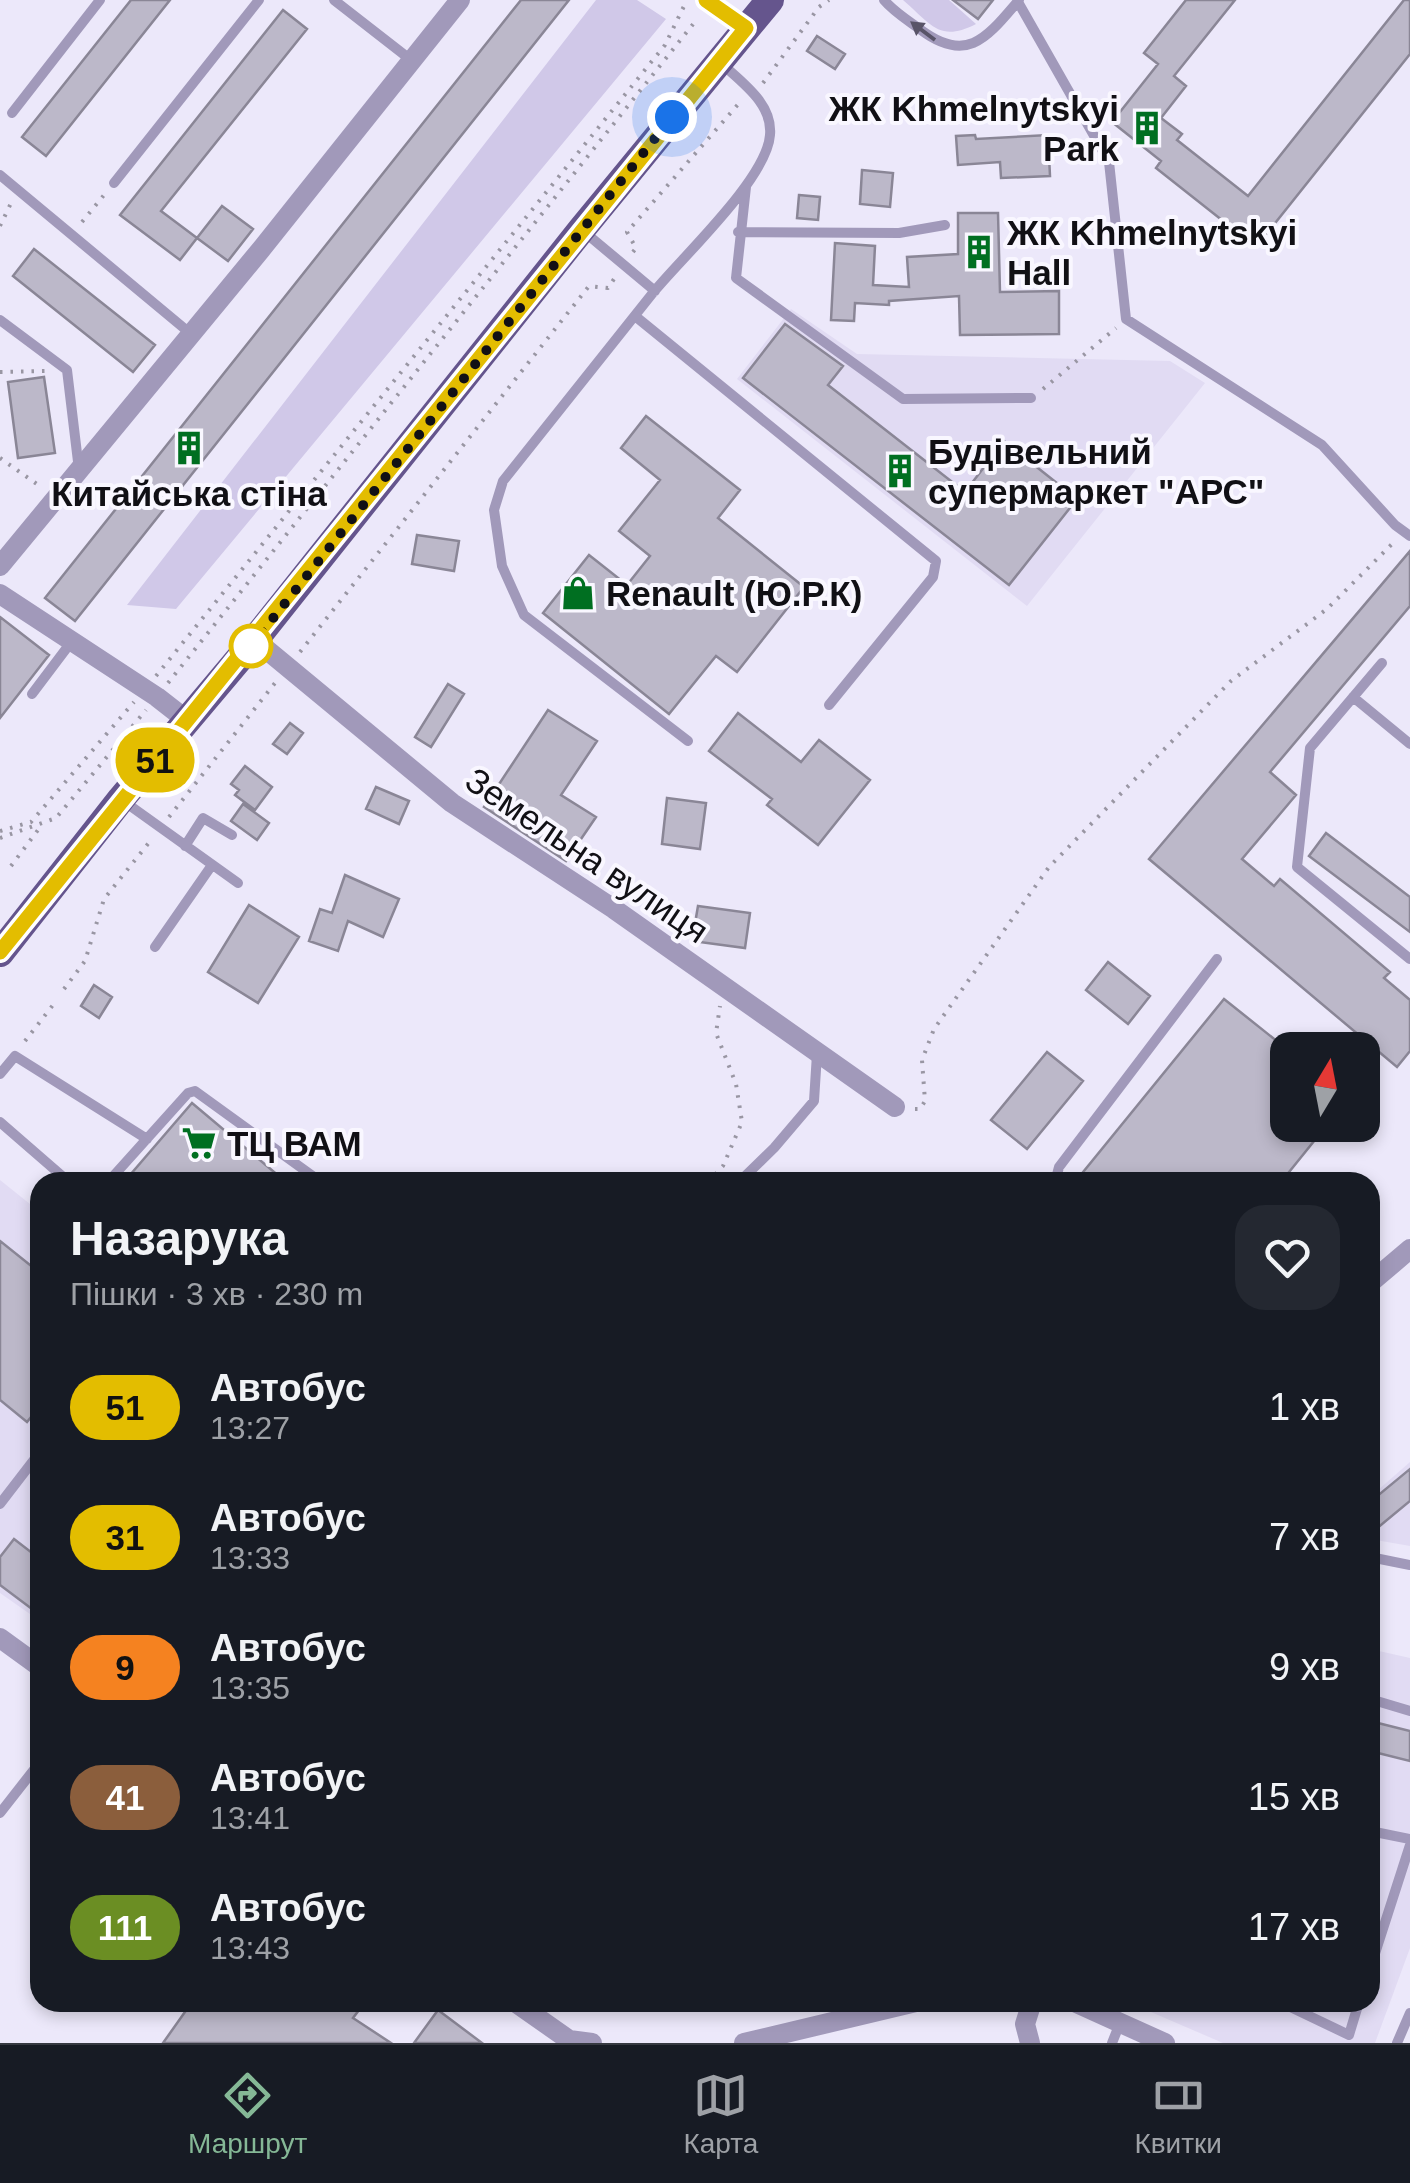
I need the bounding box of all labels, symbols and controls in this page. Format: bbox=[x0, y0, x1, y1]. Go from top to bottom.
one-way arrow bbox=[910, 22, 936, 42]
place label: ЖК Khmelnytskyi Park bbox=[828, 89, 1120, 168]
your location bbox=[647, 92, 697, 142]
building icon: ЖК Khmelnytskyi Park bbox=[1128, 109, 1166, 147]
place label: ЖК Khmelnytskyi Hall bbox=[1006, 213, 1297, 292]
building icon: ЖК Khmelnytskyi Hall bbox=[960, 233, 998, 271]
building icon: Китайська стіна bbox=[170, 429, 208, 467]
place label: Будівельний супермаркет "АРС" bbox=[928, 432, 1264, 511]
building icon: Будівельний супермаркет "АРС" bbox=[881, 452, 919, 490]
place label: Китайська стіна bbox=[51, 474, 327, 513]
shop icon: Renault (Ю.Р.К) bbox=[559, 574, 597, 612]
place label: Renault (Ю.Р.К) bbox=[606, 574, 862, 613]
unlabelled marker bbox=[230, 625, 272, 667]
line badge: 51 bbox=[110, 728, 200, 792]
text: 51 bbox=[136, 741, 174, 780]
street label: Земельна вулиця bbox=[459, 760, 715, 950]
north arrow bbox=[1270, 1032, 1380, 1142]
map controls bbox=[1270, 1032, 1380, 1142]
supermarket icon: ТЦ ВАМ bbox=[180, 1124, 218, 1162]
place label: ТЦ ВАМ bbox=[227, 1124, 362, 1163]
button: heart bbox=[1235, 1205, 1340, 1310]
text: Назарука bbox=[70, 1212, 288, 1265]
text: Пішки · 3 хв · 230 m bbox=[70, 1276, 363, 1312]
text: Автобус bbox=[210, 1367, 366, 1409]
text: 1 хв bbox=[1269, 1386, 1340, 1428]
text: 51 bbox=[106, 1388, 144, 1427]
text: 13:27 bbox=[210, 1410, 290, 1446]
text: Автобус bbox=[210, 1497, 366, 1539]
text: 7 хв bbox=[1269, 1516, 1340, 1558]
text: 31 bbox=[106, 1518, 144, 1557]
text: 13:33 bbox=[210, 1540, 290, 1576]
text: Автобус bbox=[210, 1627, 366, 1669]
text: 9 хв bbox=[1269, 1646, 1340, 1688]
text: 9 bbox=[115, 1648, 135, 1687]
text: 13:35 bbox=[210, 1670, 290, 1706]
text: Автобус bbox=[210, 1757, 366, 1799]
text: 15 хв bbox=[1248, 1776, 1340, 1818]
text: 41 bbox=[106, 1778, 144, 1817]
text: 13:41 bbox=[210, 1800, 290, 1836]
text: Автобус bbox=[210, 1887, 366, 1929]
text: 17 хв bbox=[1248, 1906, 1340, 1948]
text: 111 bbox=[98, 1908, 152, 1947]
text: 13:43 bbox=[210, 1930, 290, 1966]
tab: Маршрут bbox=[188, 2068, 307, 2160]
tab: Карта bbox=[683, 2068, 758, 2160]
tab: Квитки bbox=[1134, 2068, 1222, 2160]

